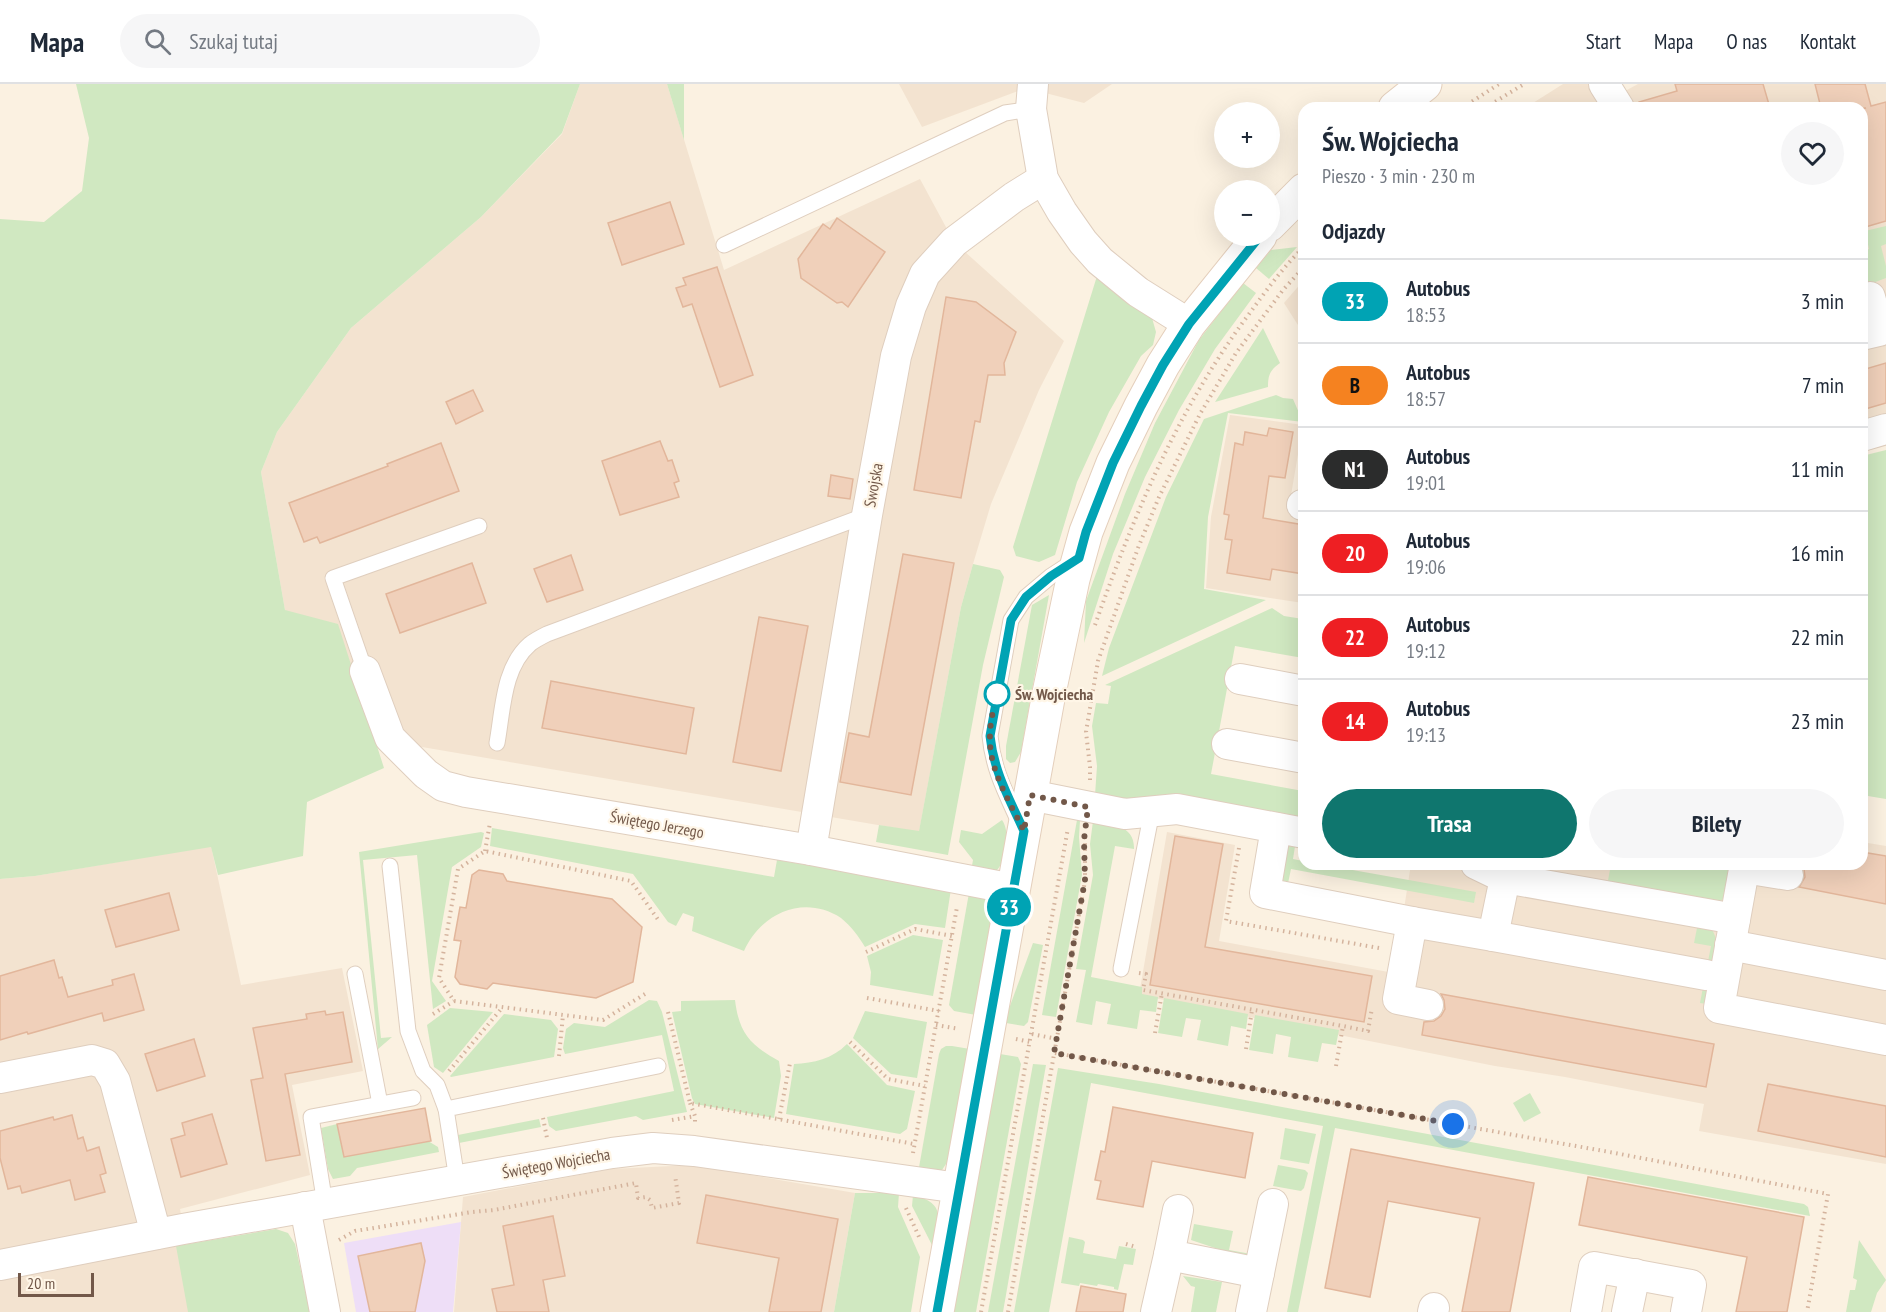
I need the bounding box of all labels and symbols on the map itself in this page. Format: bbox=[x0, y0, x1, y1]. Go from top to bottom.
street label: Swojska bbox=[859, 461, 887, 509]
marker: Św. Wojciecha bbox=[984, 681, 1010, 707]
place label: Św. Wojciecha bbox=[1015, 684, 1094, 704]
street label: Świętego Jerzego bbox=[608, 806, 706, 842]
line badge: 33 bbox=[982, 888, 1036, 926]
your location bbox=[1438, 1109, 1468, 1139]
street label: Świętego Wojciecha bbox=[500, 1144, 612, 1182]
scale bar bbox=[18, 1270, 94, 1298]

